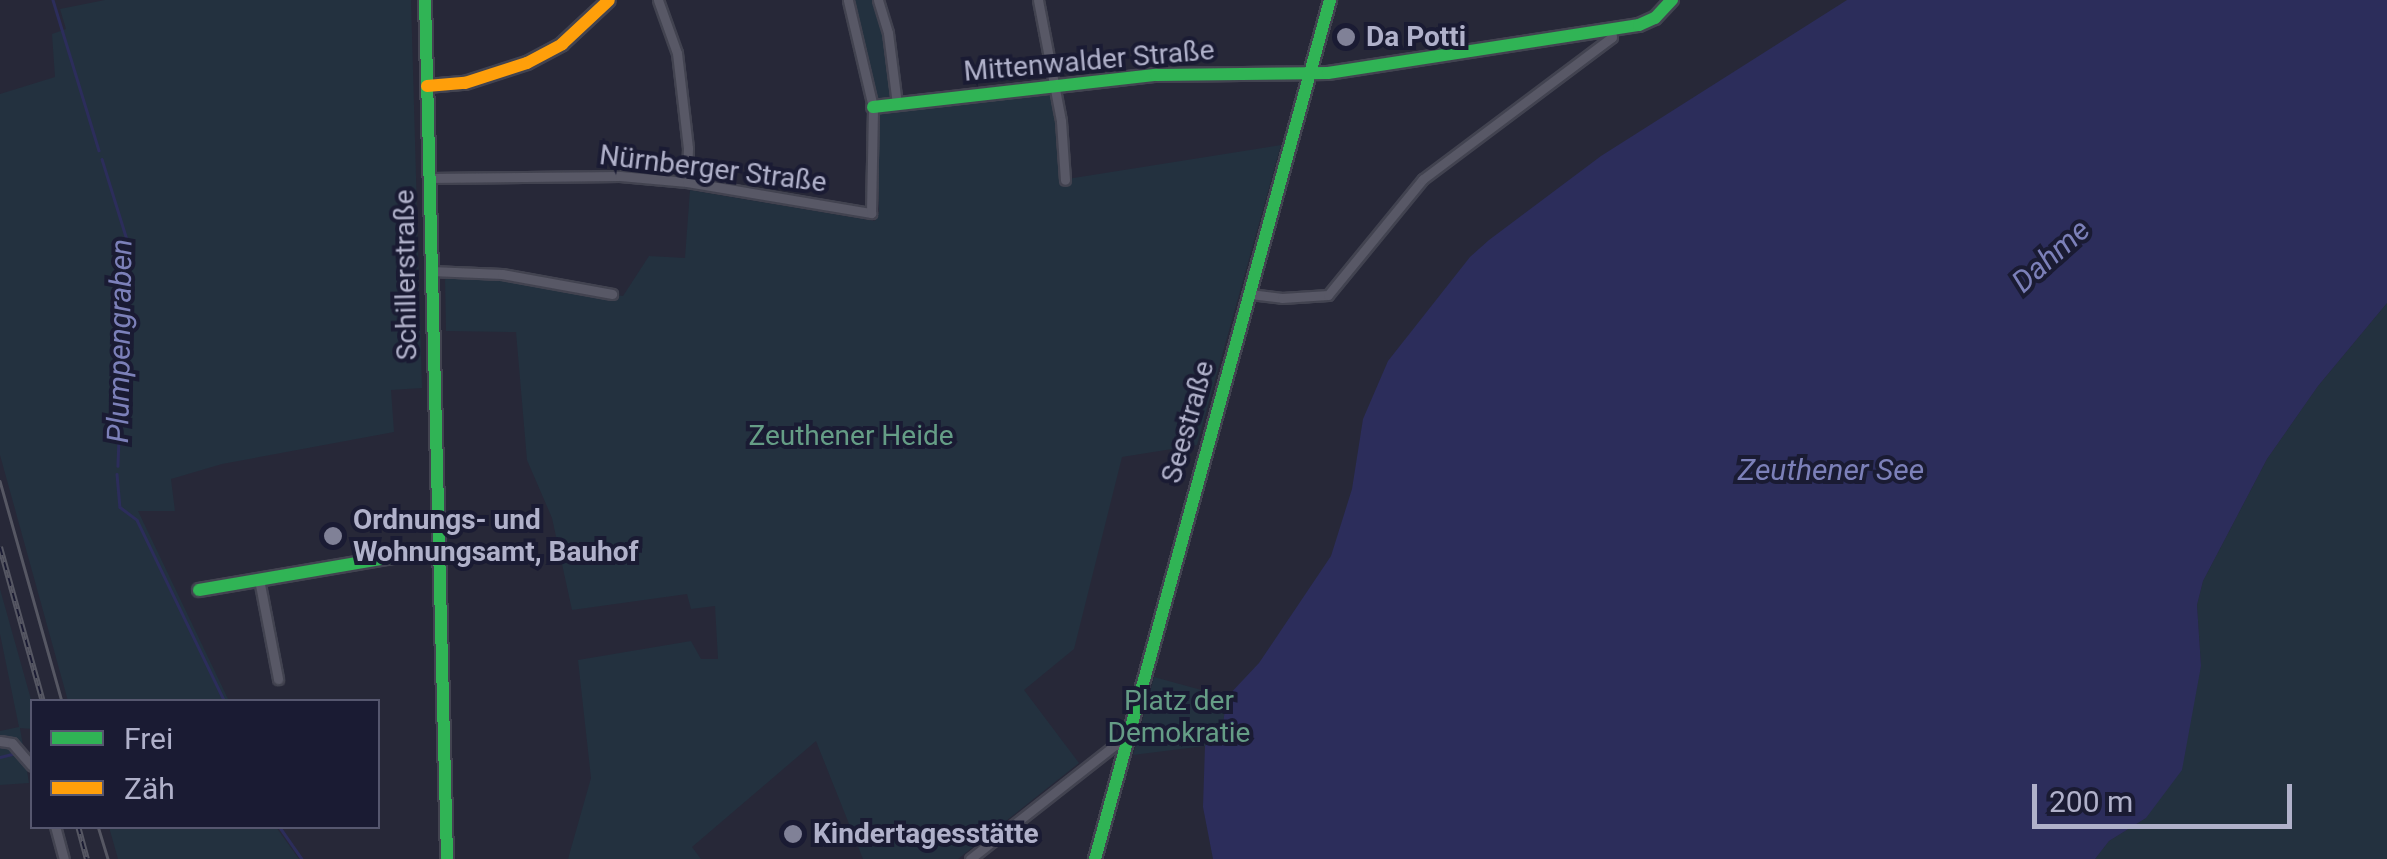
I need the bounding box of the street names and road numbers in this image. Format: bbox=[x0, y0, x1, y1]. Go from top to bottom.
street label: Mittenwalder Straße bbox=[962, 33, 1216, 89]
street label: Nürnberger Straße bbox=[597, 138, 829, 200]
street label: Schillerstraße bbox=[388, 189, 424, 361]
street label: Seestraße bbox=[1155, 357, 1221, 487]

